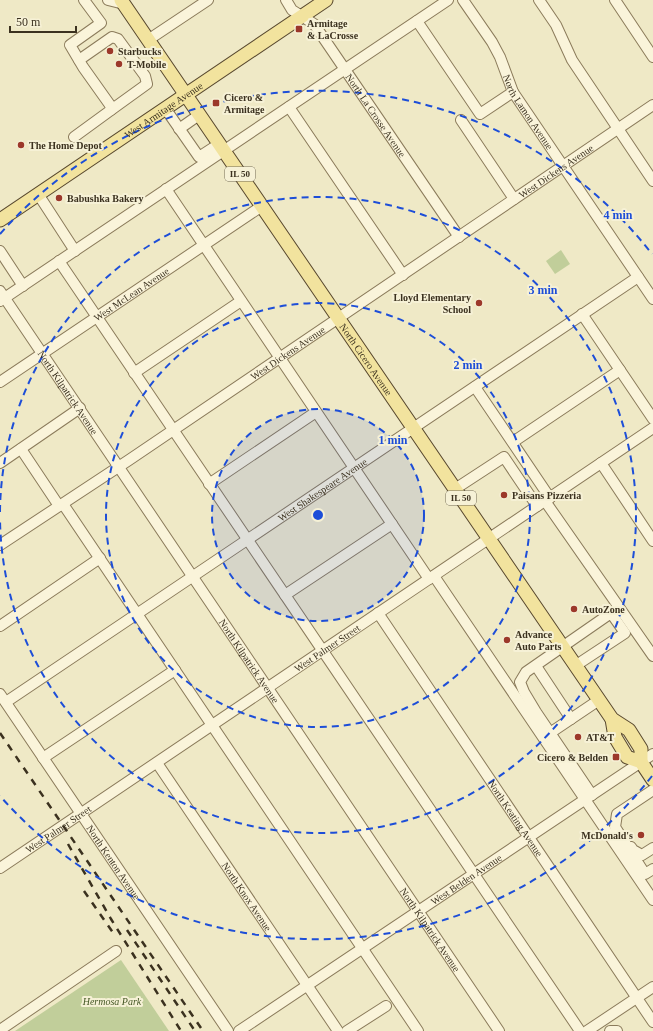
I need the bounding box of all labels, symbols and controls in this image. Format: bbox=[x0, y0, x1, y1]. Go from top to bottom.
scale bar bbox=[10, 8, 76, 34]
text: 50 m bbox=[16, 15, 41, 29]
place label: Armitage & LaCrosse bbox=[307, 18, 359, 41]
marker: Armitage & LaCrosse bbox=[294, 24, 304, 34]
marker: Starbucks bbox=[105, 46, 115, 56]
place label: Starbucks bbox=[118, 46, 161, 57]
marker: T-Mobile bbox=[114, 59, 124, 69]
place label: T-Mobile bbox=[127, 59, 167, 70]
street label: North La Crosse Avenue bbox=[343, 72, 408, 160]
street label: North Lamon Avenue bbox=[501, 73, 555, 152]
street label: West Armitage Avenue bbox=[122, 80, 205, 140]
place label: Cicero & Armitage bbox=[224, 92, 265, 115]
marker: Cicero & Armitage bbox=[211, 98, 221, 108]
marker: The Home Depot bbox=[16, 140, 26, 150]
place label: The Home Depot bbox=[29, 140, 102, 151]
street label: West Dickens Avenue bbox=[517, 142, 596, 200]
road number: IL 50 bbox=[225, 167, 255, 181]
marker: Babushka Bakery bbox=[54, 193, 64, 203]
place label: Babushka Bakery bbox=[67, 193, 143, 204]
text: 4 min bbox=[603, 208, 633, 222]
street label: West McLean Avenue bbox=[92, 265, 171, 323]
text: 3 min bbox=[528, 283, 558, 297]
place label: Lloyd Elementary School bbox=[394, 292, 471, 315]
marker: Lloyd Elementary School bbox=[474, 298, 484, 308]
street label: North Cicero Avenue bbox=[337, 321, 395, 398]
street label: West Dickens Avenue bbox=[249, 324, 328, 382]
street label: North Kilpatrick Avenue bbox=[36, 348, 100, 437]
text: 2 min bbox=[453, 358, 483, 372]
text: 1 min bbox=[378, 433, 408, 447]
street label: West Shakespeare Avenue bbox=[276, 456, 369, 524]
marker: Paisans Pizzeria bbox=[499, 490, 509, 500]
place label: Paisans Pizzeria bbox=[512, 490, 581, 501]
road number: IL 50 bbox=[446, 491, 476, 505]
centre of rings bbox=[311, 508, 325, 522]
marker: AutoZone bbox=[569, 604, 579, 614]
place label: AutoZone bbox=[582, 604, 625, 615]
street label: North Kilpatrick Avenue bbox=[217, 617, 281, 706]
street label: West Palmer Street bbox=[292, 622, 362, 674]
place label: Advance Auto Parts bbox=[515, 629, 561, 652]
marker: Advance Auto Parts bbox=[502, 635, 512, 645]
marker: AT&T bbox=[573, 732, 583, 742]
place label: AT&T bbox=[586, 732, 614, 743]
place label: Cicero & Belden bbox=[537, 752, 608, 763]
marker: Cicero & Belden bbox=[611, 752, 621, 762]
street label: North Keating Avenue bbox=[486, 778, 545, 859]
street label: West Palmer Street bbox=[24, 803, 93, 855]
street label: North Kenton Avenue bbox=[84, 823, 143, 902]
place label: McDonald's bbox=[581, 830, 633, 841]
marker: McDonald's bbox=[636, 830, 646, 840]
street label: West Belden Avenue bbox=[429, 852, 504, 907]
street label: North Knox Avenue bbox=[220, 860, 274, 934]
street label: North Kilpatrick Avenue bbox=[398, 886, 463, 974]
park label: Hermosa Park bbox=[82, 996, 142, 1007]

